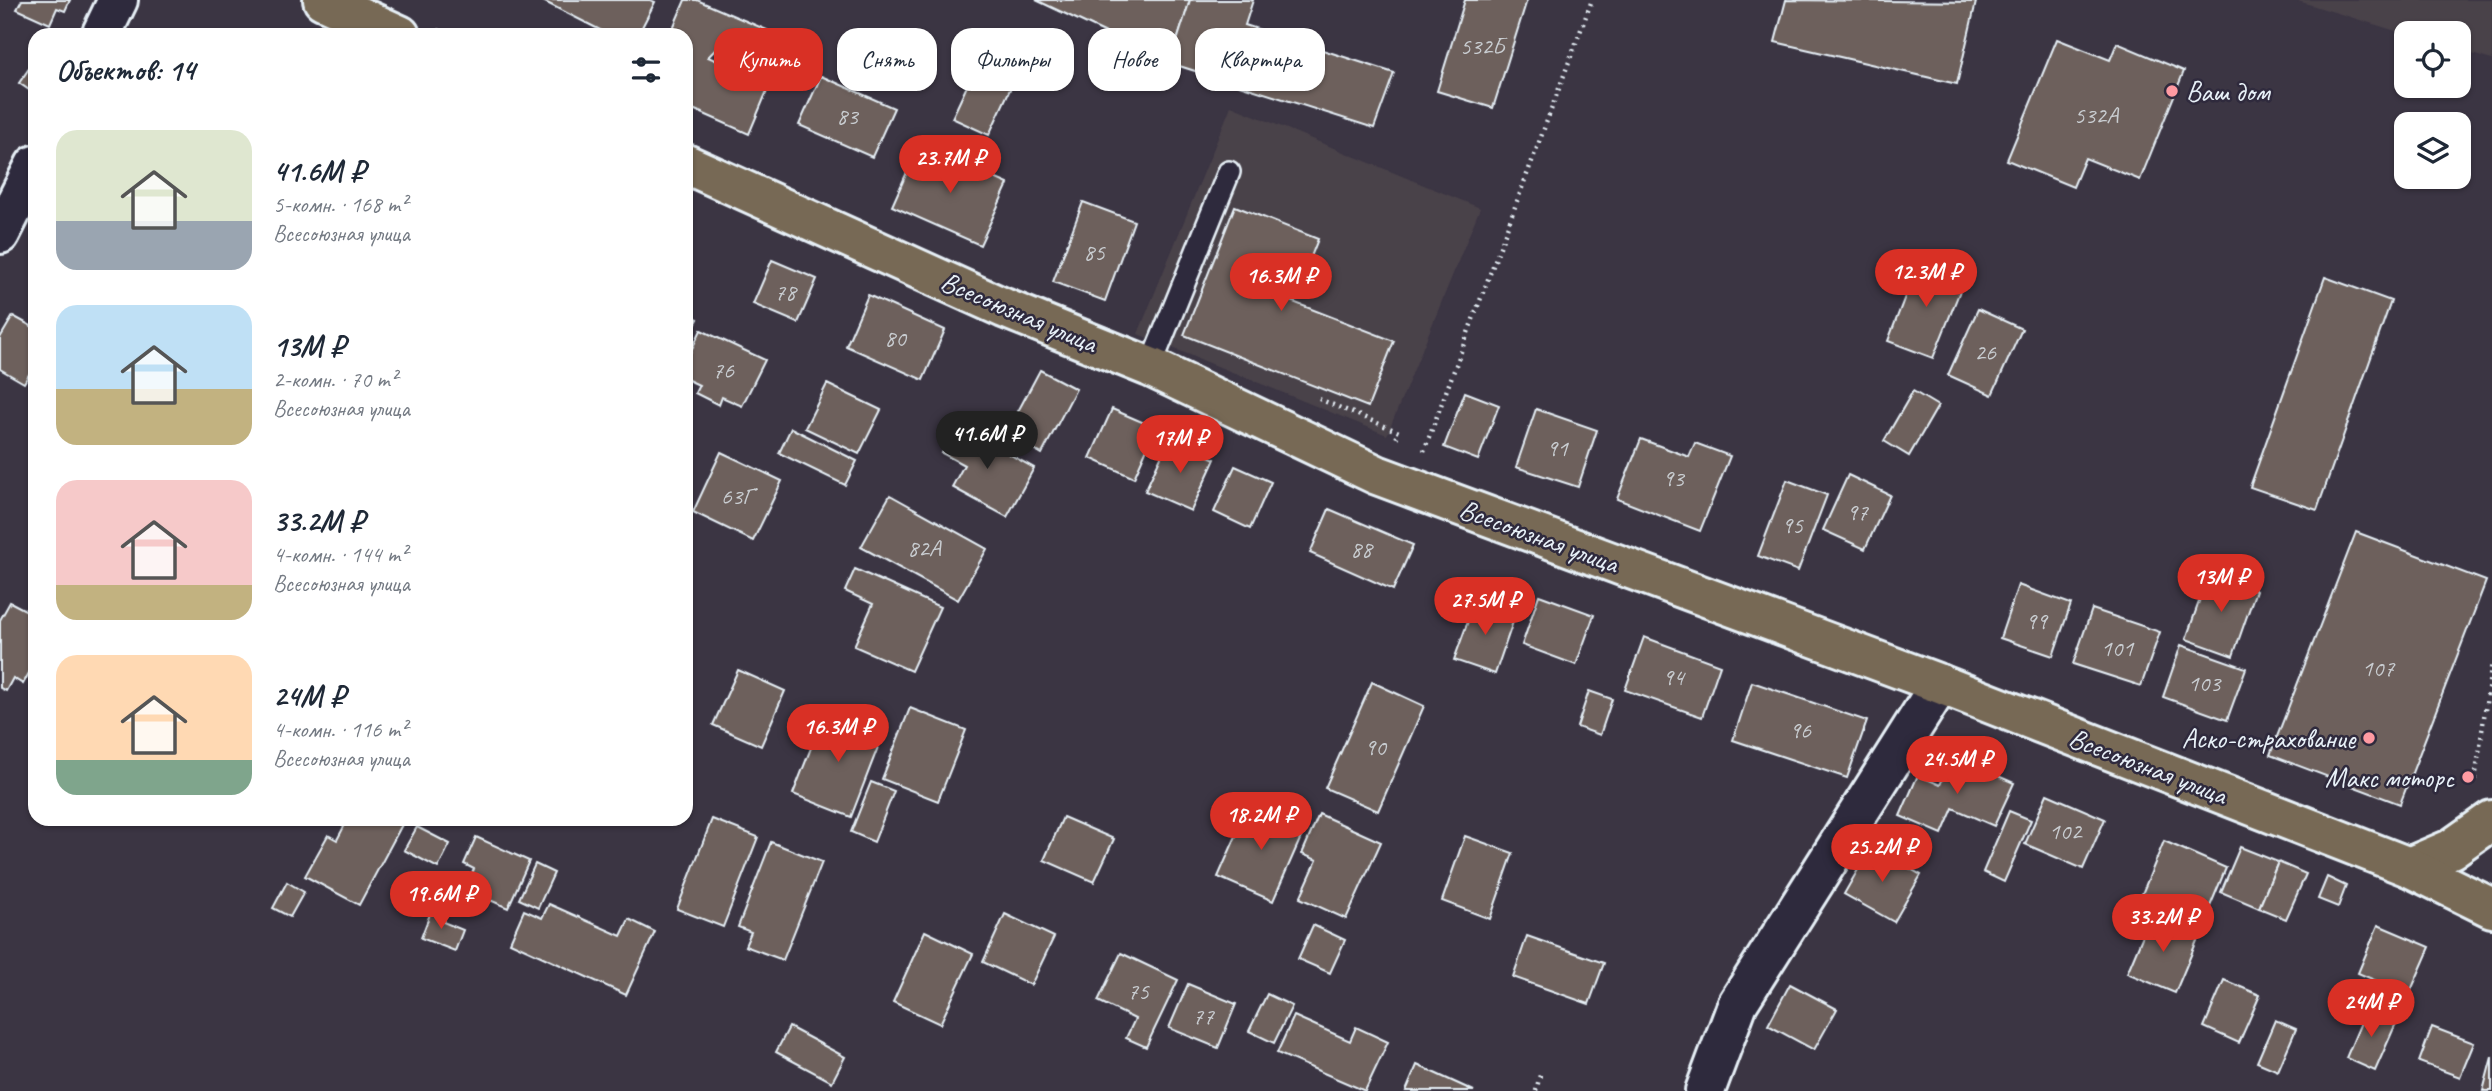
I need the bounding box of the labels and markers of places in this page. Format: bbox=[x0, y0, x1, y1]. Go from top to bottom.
place label: Ваш дом bbox=[2186, 74, 2272, 109]
marker: Ваш дом bbox=[2164, 83, 2180, 99]
pin: 23.7M ₽ bbox=[885, 136, 1015, 195]
pin: 12.3M ₽ bbox=[1861, 250, 1991, 309]
pin: 16.3M ₽ bbox=[1216, 254, 1346, 313]
pin: 41.6M ₽ bbox=[922, 412, 1052, 471]
pin: 17M ₽ bbox=[1131, 416, 1229, 475]
pin: 13M ₽ bbox=[2172, 554, 2270, 614]
pin: 27.5M ₽ bbox=[1420, 578, 1550, 637]
pin: 16.3M ₽ bbox=[773, 704, 903, 764]
place label: Аско-страхование bbox=[2182, 721, 2357, 756]
marker: Аско-страхование bbox=[2361, 730, 2377, 746]
pin: 24.5M ₽ bbox=[1892, 736, 2022, 796]
place label: Макс моторс bbox=[2325, 760, 2456, 795]
marker: Макс моторс bbox=[2460, 769, 2476, 785]
pin: 18.2M ₽ bbox=[1196, 792, 1326, 852]
pin: 25.2M ₽ bbox=[1817, 824, 1947, 884]
pin: 19.6M ₽ bbox=[376, 872, 506, 931]
pin: 33.2M ₽ bbox=[2098, 894, 2228, 954]
pin: 24M ₽ bbox=[2322, 979, 2420, 1039]

